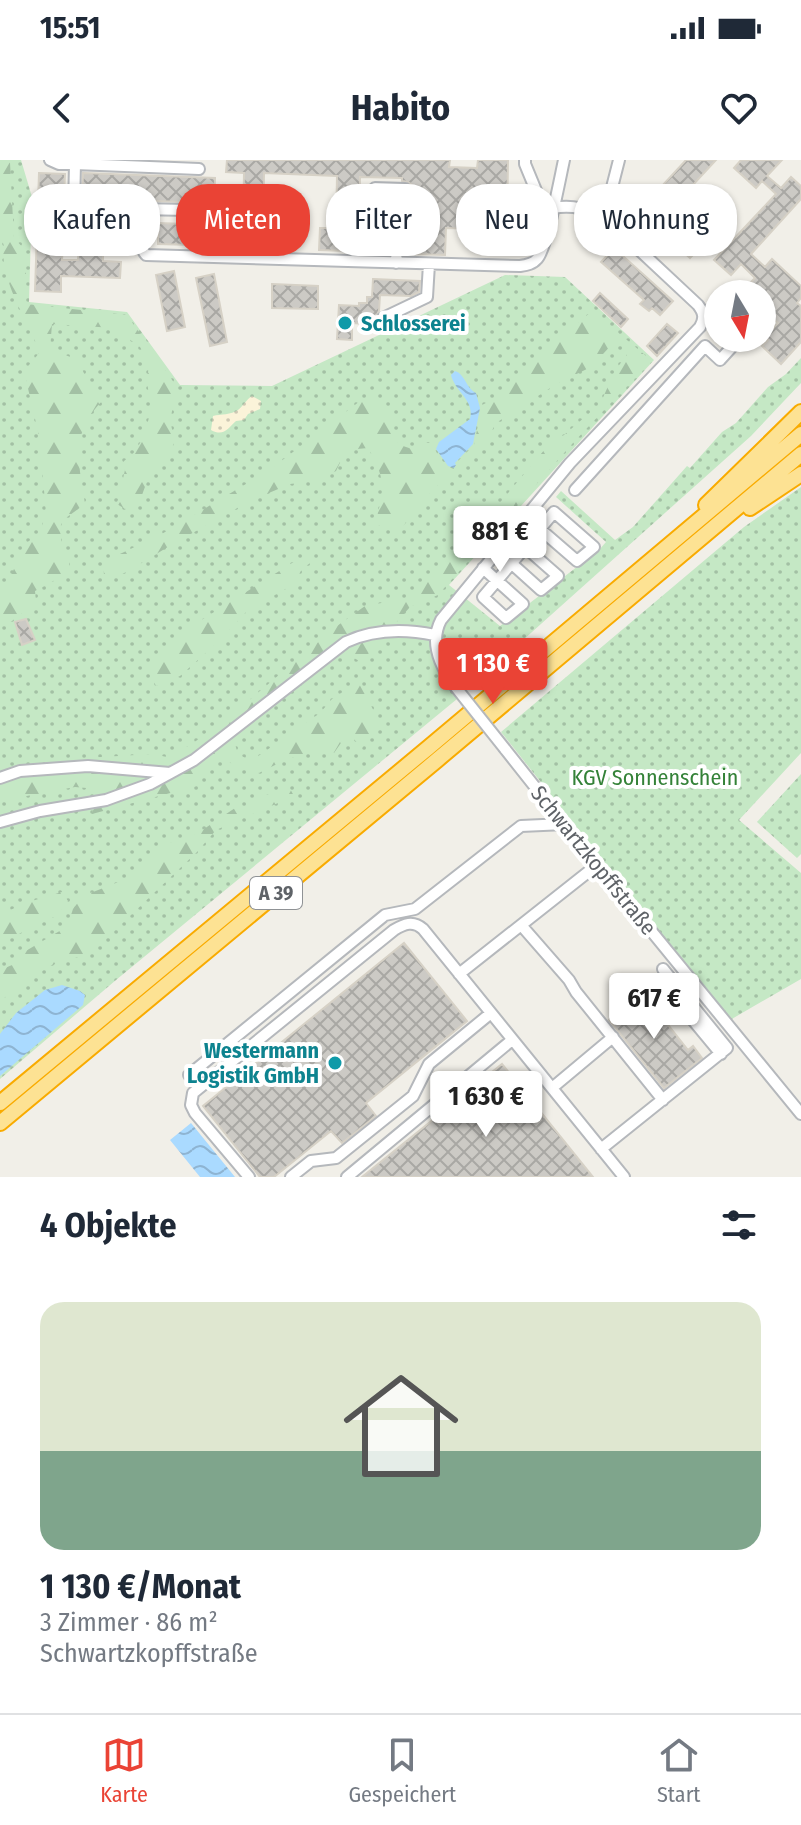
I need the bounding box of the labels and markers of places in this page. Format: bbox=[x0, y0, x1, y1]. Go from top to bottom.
place label: Schlosserei bbox=[361, 310, 466, 337]
marker: Schlosserei bbox=[336, 314, 354, 332]
pin: 881 € bbox=[444, 506, 556, 574]
pin: 1 130 € bbox=[419, 638, 567, 706]
pin: 617 € bbox=[598, 973, 710, 1041]
place label: Westermann Logistik GmbH bbox=[187, 1037, 319, 1089]
marker: Westermann Logistik GmbH bbox=[326, 1054, 344, 1072]
pin: 1 630 € bbox=[412, 1071, 560, 1139]

